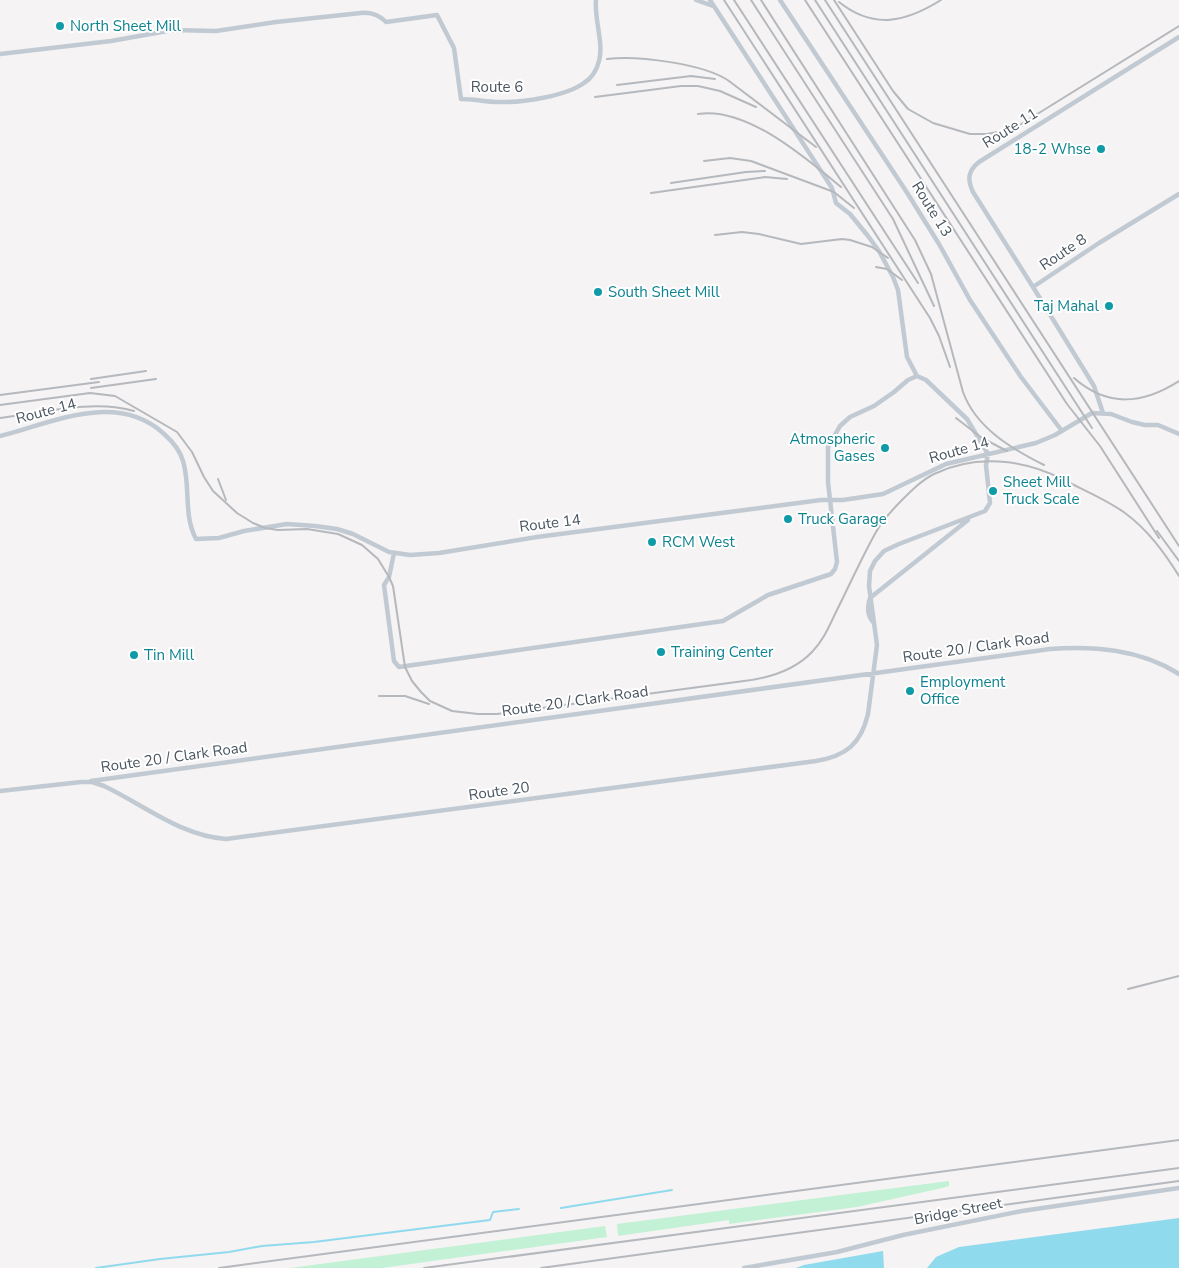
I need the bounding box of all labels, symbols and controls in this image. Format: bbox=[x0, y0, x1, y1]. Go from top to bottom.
place label: North Sheet Mill bbox=[70, 16, 181, 36]
marker: North Sheet Mill bbox=[54, 20, 66, 32]
street label: Route 6 bbox=[471, 77, 523, 97]
street label: Route 11 bbox=[979, 103, 1041, 153]
place label: 18-2 Whse bbox=[1014, 139, 1091, 159]
marker: 18-2 Whse bbox=[1095, 143, 1107, 155]
street label: Route 13 bbox=[907, 178, 957, 240]
street label: Route 8 bbox=[1036, 229, 1090, 275]
place label: South Sheet Mill bbox=[608, 282, 720, 302]
marker: South Sheet Mill bbox=[592, 286, 604, 298]
place label: Taj Mahal bbox=[1034, 296, 1100, 316]
marker: Taj Mahal bbox=[1103, 300, 1115, 312]
street label: Route 14 bbox=[14, 393, 78, 429]
place label: Atmospheric Gases bbox=[790, 429, 875, 466]
street label: Route 14 bbox=[927, 432, 991, 468]
marker: Atmospheric Gases bbox=[879, 442, 891, 454]
place label: Sheet Mill Truck Scale bbox=[1003, 472, 1079, 509]
marker: Sheet Mill Truck Scale bbox=[987, 485, 999, 497]
street label: Route 14 bbox=[518, 509, 582, 537]
place label: Truck Garage bbox=[798, 509, 887, 529]
marker: Truck Garage bbox=[782, 513, 794, 525]
place label: RCM West bbox=[662, 532, 735, 552]
marker: RCM West bbox=[646, 536, 658, 548]
street label: Route 20 / Clark Road bbox=[901, 627, 1051, 667]
place label: Training Center bbox=[671, 642, 774, 662]
place label: Tin Mill bbox=[144, 645, 195, 665]
marker: Training Center bbox=[655, 646, 667, 658]
marker: Tin Mill bbox=[128, 649, 140, 661]
place label: Employment Office bbox=[920, 672, 1006, 709]
street label: Route 20 / Clark Road bbox=[500, 681, 650, 721]
marker: Employment Office bbox=[904, 685, 916, 697]
street label: Route 20 / Clark Road bbox=[99, 737, 249, 777]
street label: Route 20 bbox=[467, 777, 531, 805]
street label: Bridge Street bbox=[912, 1193, 1004, 1229]

